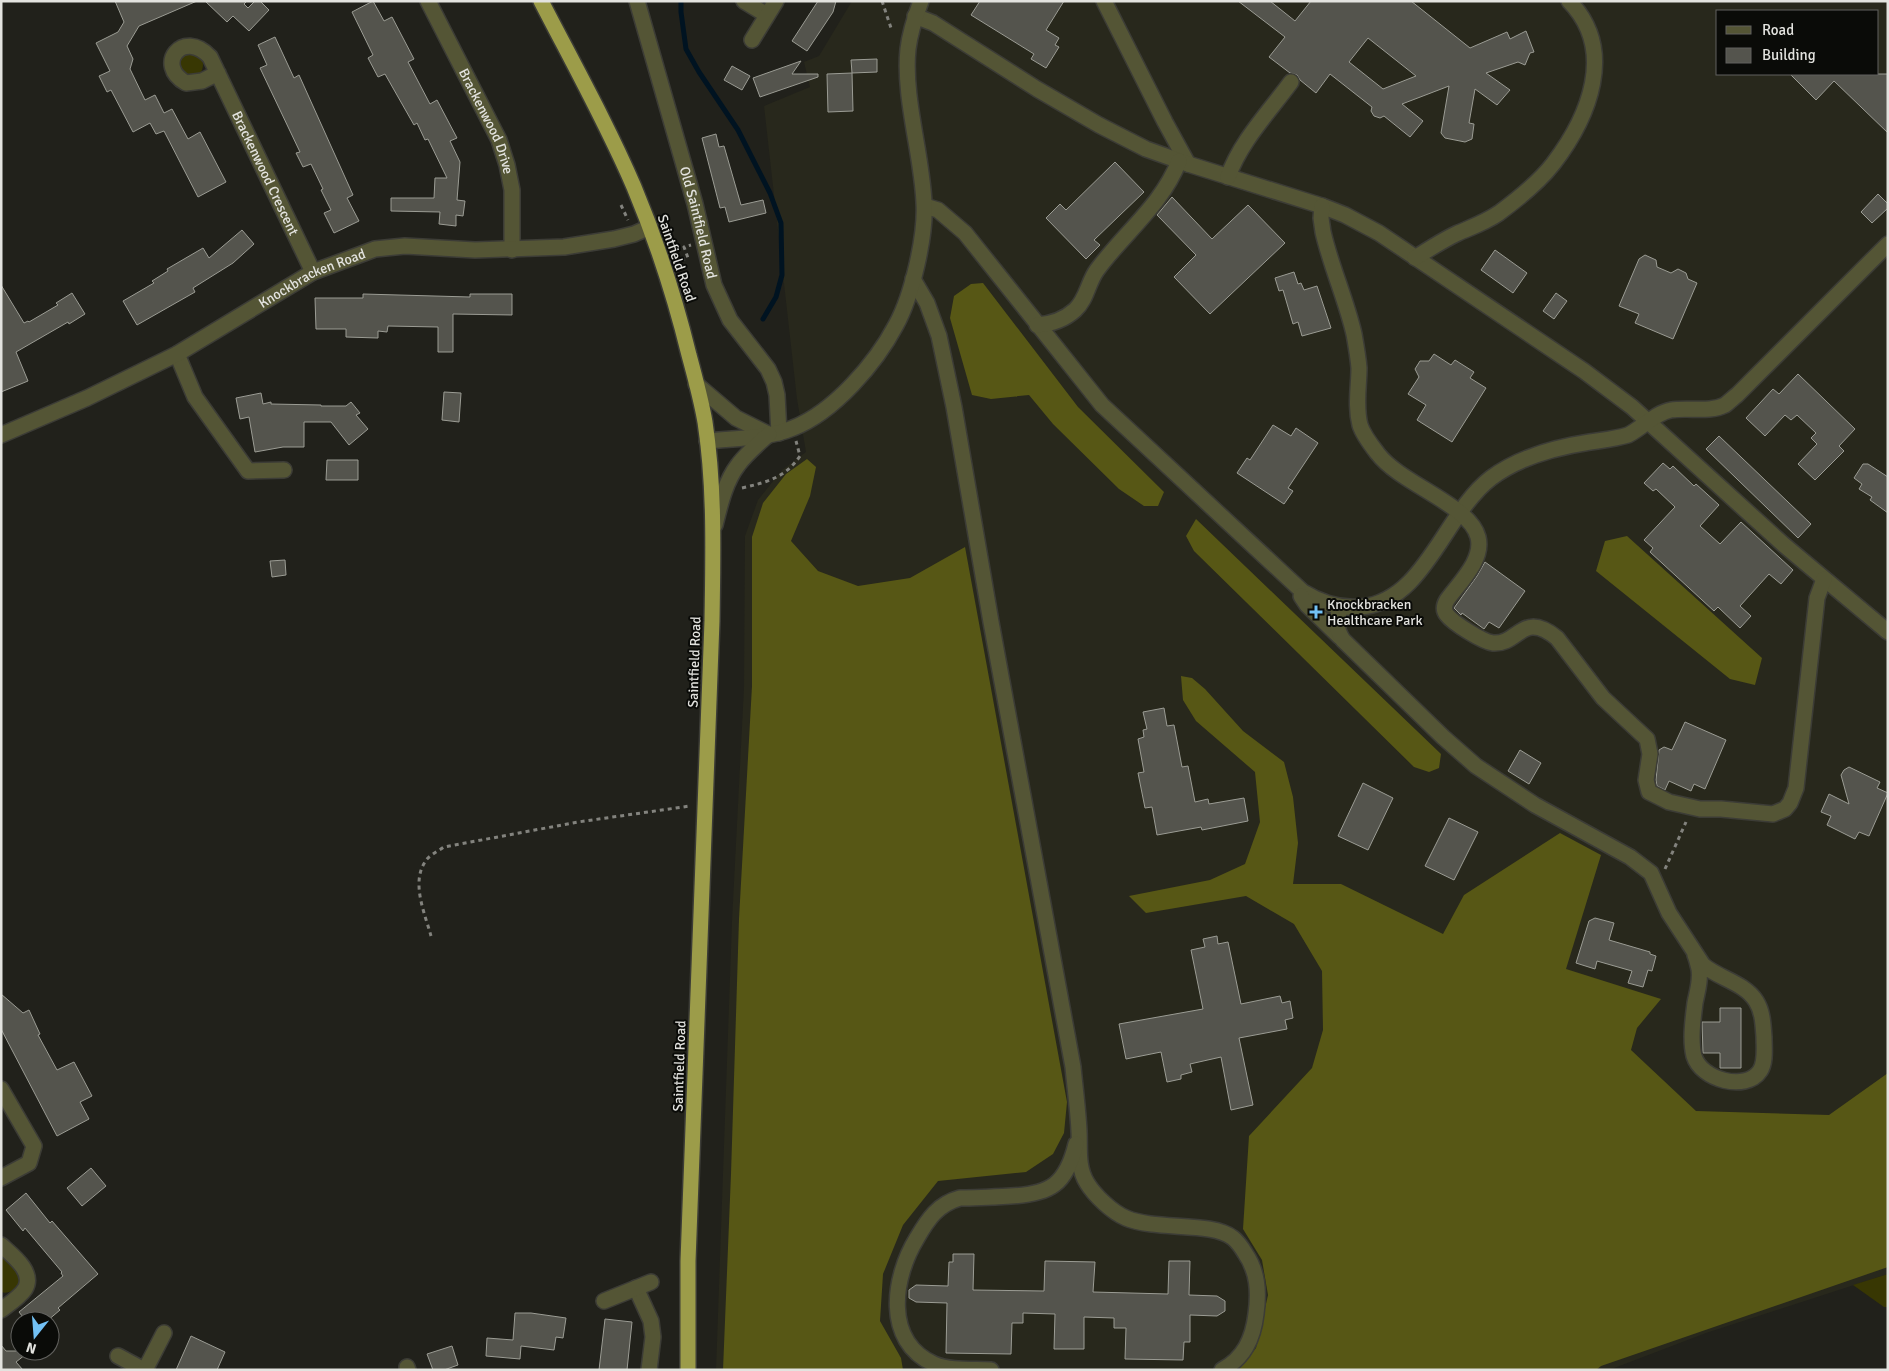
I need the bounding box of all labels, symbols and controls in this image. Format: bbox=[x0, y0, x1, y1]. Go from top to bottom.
legend bbox=[1716, 10, 1879, 75]
text: Road bbox=[1762, 21, 1794, 39]
text: Building bbox=[1762, 46, 1816, 64]
street label: Brackenwood Drive bbox=[455, 66, 517, 176]
street label: Brackenwood Crescent bbox=[228, 108, 302, 238]
street label: Old Saintfield Road bbox=[677, 165, 721, 281]
street label: Saintfield Road bbox=[654, 212, 700, 304]
street label: Knockbracken Road bbox=[255, 245, 368, 312]
place label: Knockbracken Healthcare Park bbox=[1327, 596, 1423, 629]
marker: Knockbracken Healthcare Park bbox=[1309, 605, 1323, 619]
street label: Saintfield Road bbox=[684, 616, 705, 708]
street label: Saintfield Road bbox=[669, 1020, 690, 1112]
north arrow bbox=[10, 1311, 60, 1361]
text: N bbox=[24, 1338, 38, 1358]

